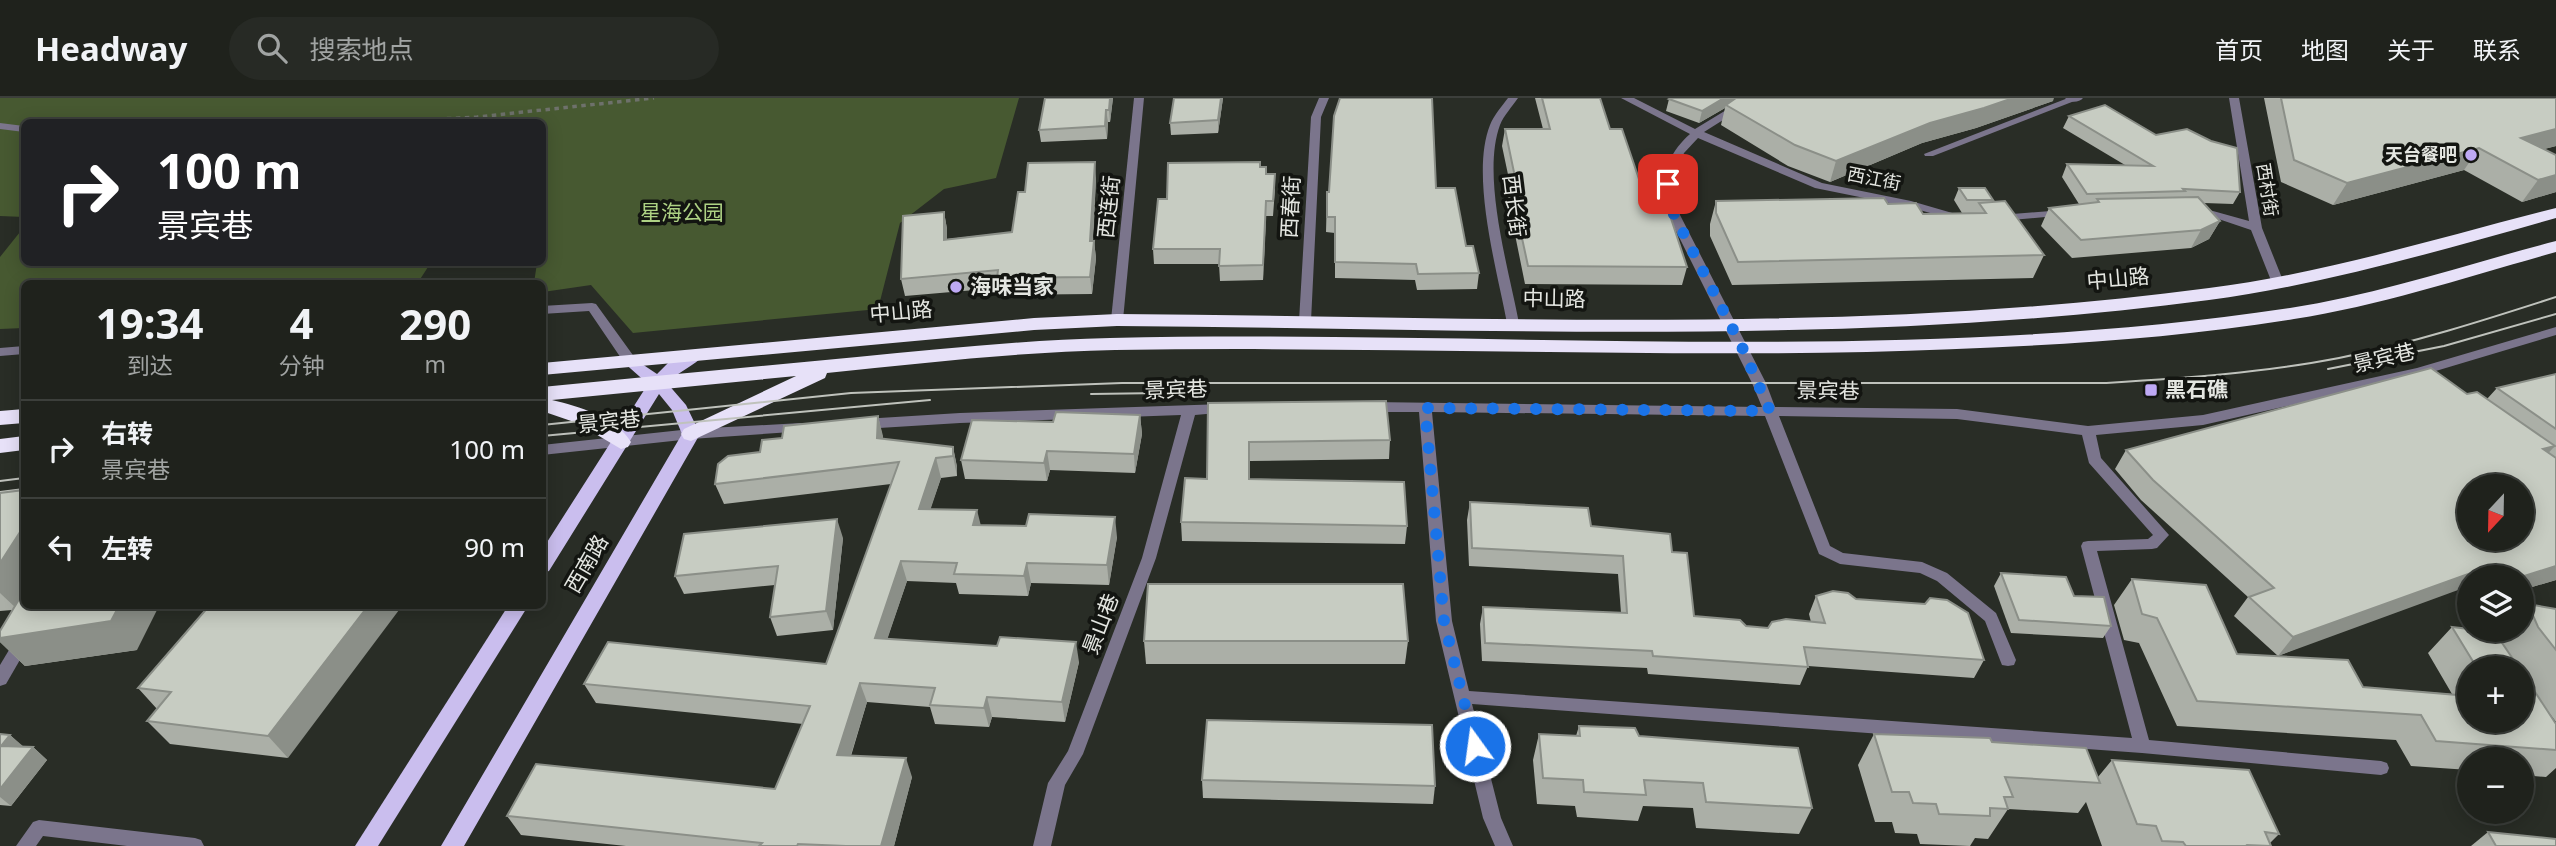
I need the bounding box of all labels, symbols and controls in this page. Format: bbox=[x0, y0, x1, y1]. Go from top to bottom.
search box bbox=[229, 17, 719, 80]
text: Headway bbox=[35, 26, 187, 71]
icon: search bbox=[253, 29, 291, 67]
text: 搜索地点 bbox=[309, 31, 413, 67]
text: 首页 bbox=[2215, 33, 2263, 66]
text: 地图 bbox=[2301, 33, 2349, 66]
text: 关于 bbox=[2387, 33, 2435, 66]
text: 联系 bbox=[2473, 33, 2521, 66]
text: 100 m bbox=[157, 137, 302, 203]
place label: 天台餐吧 bbox=[2385, 142, 2457, 166]
icon: right bbox=[42, 147, 133, 238]
marker: 天台餐吧 bbox=[2463, 147, 2479, 163]
pin bbox=[1638, 154, 1698, 214]
street label: 西江街 bbox=[1845, 161, 1903, 195]
street label: 西村街 bbox=[2252, 161, 2284, 218]
icon: arrive bbox=[1649, 165, 1687, 203]
street label: 西长街 bbox=[1497, 173, 1533, 239]
street label: 西连街 bbox=[1091, 174, 1125, 240]
street label: 西春街 bbox=[1274, 175, 1306, 239]
park label: 星海公园 bbox=[640, 198, 724, 226]
text: 景宾巷 bbox=[157, 203, 253, 246]
street label: 中山路 bbox=[2085, 261, 2151, 295]
place label: 海味当家 bbox=[970, 272, 1054, 300]
marker: 海味当家 bbox=[948, 279, 964, 295]
street label: 中山路 bbox=[1522, 283, 1586, 313]
text: 19:34 bbox=[96, 294, 204, 351]
text: 4 bbox=[289, 294, 313, 351]
street label: 中山路 bbox=[868, 294, 934, 328]
text: 290 bbox=[399, 295, 471, 352]
street label: 景宾巷 bbox=[2350, 336, 2418, 378]
text: m bbox=[424, 348, 446, 380]
text: 到达 bbox=[127, 349, 173, 381]
text: 分钟 bbox=[278, 349, 324, 381]
street label: 景宾巷 bbox=[1144, 374, 1208, 404]
street label: 景宾巷 bbox=[1796, 375, 1860, 405]
place label: 黑石礁 bbox=[2165, 375, 2228, 403]
marker: 黑石礁 bbox=[2143, 382, 2159, 398]
street label: 景宾巷 bbox=[576, 404, 642, 438]
text: 右转 bbox=[101, 415, 153, 451]
icon: right bbox=[42, 430, 80, 468]
text: 100 m bbox=[449, 431, 525, 467]
text: 景宾巷 bbox=[101, 453, 170, 485]
north arrow bbox=[2457, 474, 2534, 551]
map controls bbox=[2457, 474, 2534, 824]
icon: left bbox=[42, 528, 80, 566]
text: 90 m bbox=[464, 529, 525, 565]
street label: 西南路 bbox=[558, 529, 614, 598]
text: 左转 bbox=[101, 530, 153, 566]
button: layers bbox=[2457, 565, 2534, 642]
street label: 景山巷 bbox=[1076, 589, 1124, 658]
button: + bbox=[2457, 656, 2534, 733]
position arrow bbox=[1438, 709, 1512, 783]
button: − bbox=[2457, 747, 2534, 824]

